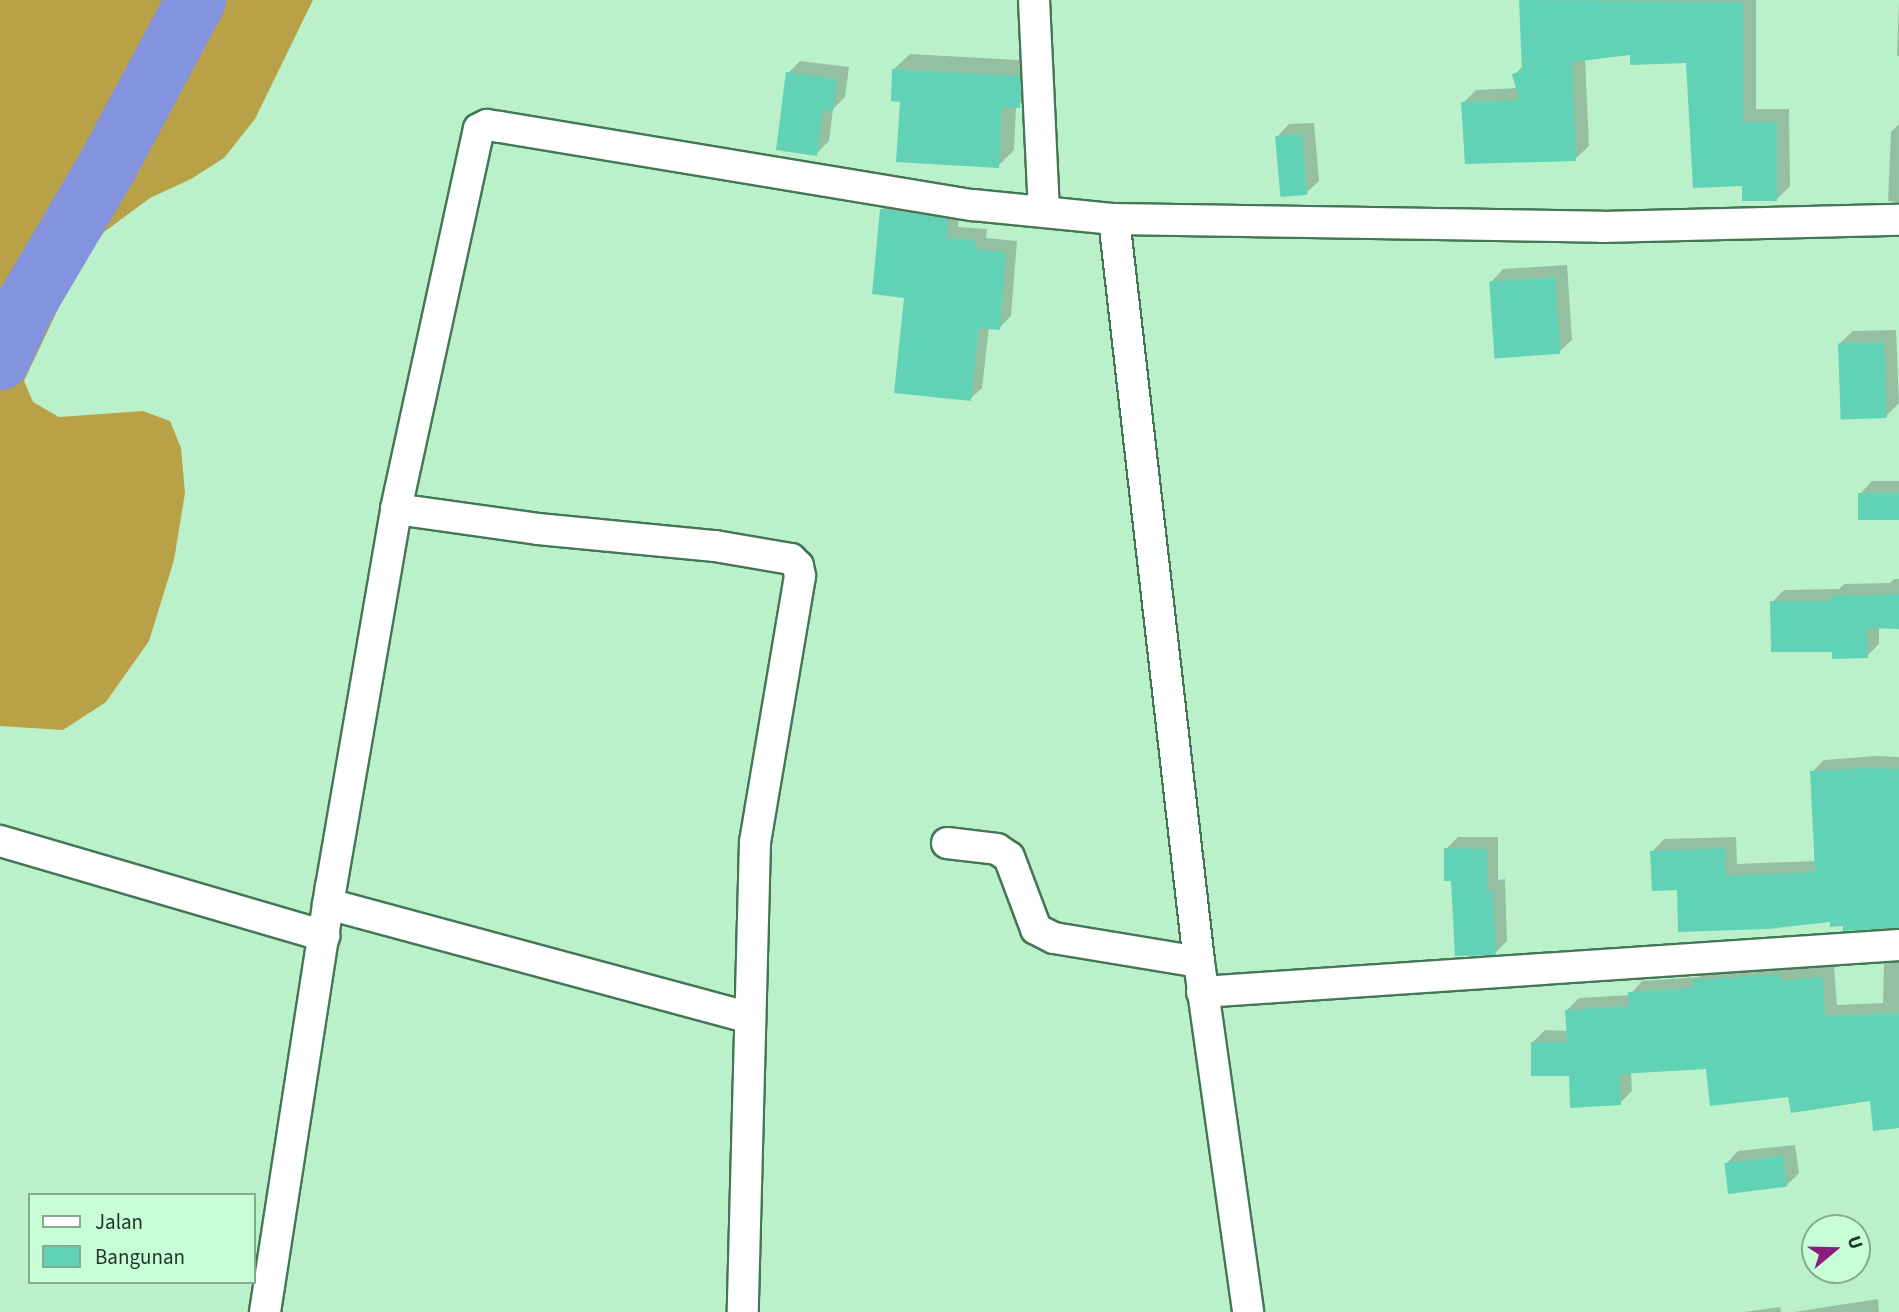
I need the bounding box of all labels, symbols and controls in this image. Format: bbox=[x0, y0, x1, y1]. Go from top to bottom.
legend bbox=[28, 1193, 256, 1284]
text: Jalan bbox=[95, 1207, 143, 1237]
north arrow bbox=[1801, 1214, 1871, 1284]
text: U bbox=[1840, 1232, 1869, 1253]
text: Bangunan bbox=[95, 1242, 185, 1272]

